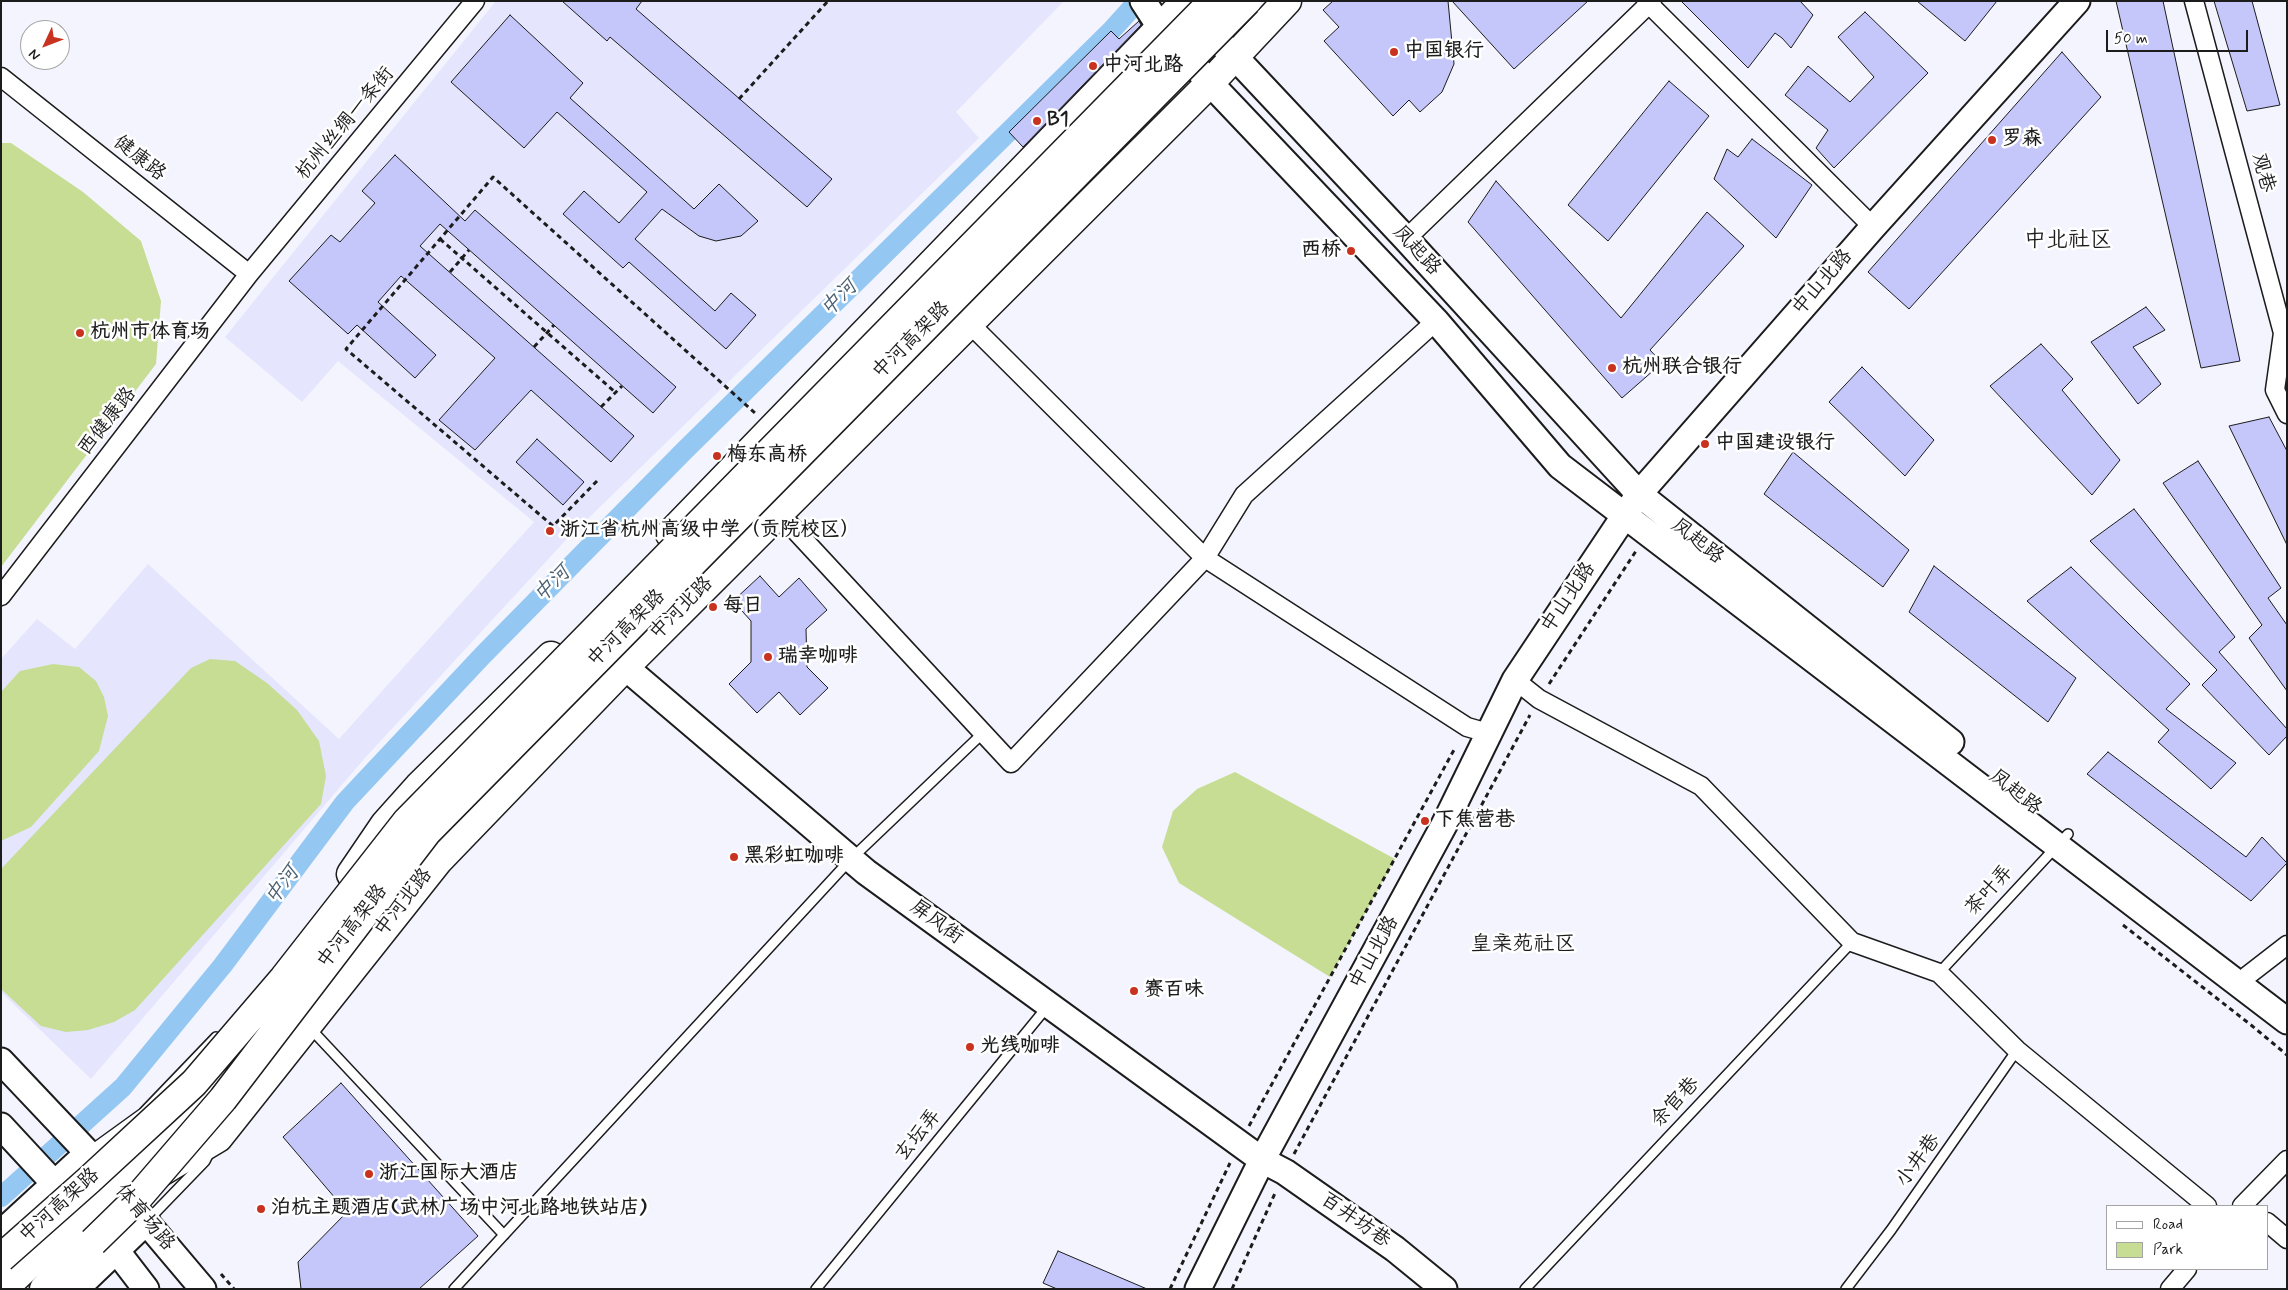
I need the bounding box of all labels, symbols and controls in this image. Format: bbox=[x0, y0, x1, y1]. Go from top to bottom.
north arrow bbox=[20, 20, 70, 70]
scale bar bbox=[2108, 20, 2250, 52]
text: 50 m bbox=[2114, 29, 2148, 49]
place label: 中国银行 bbox=[1404, 40, 1484, 64]
text: N bbox=[25, 45, 45, 64]
marker: 中国银行 bbox=[1388, 46, 1400, 58]
place label: 中河北路 bbox=[1103, 54, 1183, 78]
marker: 中河北路 bbox=[1087, 60, 1099, 72]
street label: 杭州丝绸一条街 bbox=[292, 63, 400, 185]
place label: B1 bbox=[1047, 109, 1069, 133]
marker: B1 bbox=[1031, 115, 1043, 127]
place label: 罗森 bbox=[2002, 128, 2042, 152]
street label: 健康路 bbox=[108, 131, 170, 187]
marker: 罗森 bbox=[1986, 134, 1998, 146]
street label: 观巷 bbox=[2245, 151, 2279, 195]
street label: 凤起路 bbox=[1387, 221, 1445, 281]
district label: 中北社区 bbox=[2024, 228, 2112, 254]
place label: 西桥 bbox=[1301, 239, 1341, 263]
marker: 西桥 bbox=[1345, 245, 1357, 257]
street label: 中山北路 bbox=[1788, 245, 1858, 321]
water label: 中河 bbox=[816, 275, 864, 323]
street label: 中河高架路 bbox=[868, 297, 956, 385]
place label: 杭州市体育场 bbox=[90, 321, 210, 345]
marker: 杭州市体育场 bbox=[74, 327, 86, 339]
place label: 杭州联合银行 bbox=[1622, 356, 1742, 380]
marker: 杭州联合银行 bbox=[1606, 362, 1618, 374]
street label: 西健康路 bbox=[74, 383, 142, 461]
place label: 中国建设银行 bbox=[1715, 432, 1835, 456]
marker: 中国建设银行 bbox=[1699, 438, 1711, 450]
place label: 梅东高桥 bbox=[727, 444, 807, 468]
marker: 梅东高桥 bbox=[711, 450, 723, 462]
street label: 凤起路 bbox=[1666, 514, 1728, 570]
place label: 浙江省杭州高级中学（贡院校区） bbox=[560, 519, 860, 543]
marker: 浙江省杭州高级中学（贡院校区） bbox=[544, 525, 556, 537]
street label: 中山北路 bbox=[1537, 558, 1601, 638]
water label: 中河 bbox=[529, 561, 577, 609]
street label: 中河北路 bbox=[645, 572, 719, 646]
street label: 中河高架路 bbox=[583, 585, 671, 673]
place label: 每日 bbox=[723, 595, 763, 619]
marker: 每日 bbox=[707, 601, 719, 613]
place label: 瑞幸咖啡 bbox=[778, 645, 858, 669]
marker: 瑞幸咖啡 bbox=[762, 651, 774, 663]
street label: 凤起路 bbox=[1984, 765, 2046, 821]
place label: 下焦营巷 bbox=[1435, 809, 1515, 833]
marker: 下焦营巷 bbox=[1419, 815, 1431, 827]
place label: 黑彩虹咖啡 bbox=[744, 845, 844, 869]
marker: 黑彩虹咖啡 bbox=[728, 851, 740, 863]
street label: 茶叶弄 bbox=[1961, 861, 2019, 921]
water label: 中河 bbox=[260, 862, 306, 910]
street label: 中河北路 bbox=[370, 864, 438, 942]
street label: 中河高架路 bbox=[313, 880, 393, 974]
street label: 屏风街 bbox=[905, 896, 967, 950]
street label: 中山北路 bbox=[1345, 912, 1405, 994]
district label: 皇亲苑社区 bbox=[1471, 933, 1575, 959]
place label: 赛百味 bbox=[1144, 979, 1204, 1003]
marker: 赛百味 bbox=[1128, 985, 1140, 997]
place label: 光线咖啡 bbox=[980, 1035, 1060, 1059]
marker: 光线咖啡 bbox=[964, 1041, 976, 1053]
street label: 余官巷 bbox=[1647, 1073, 1705, 1133]
street label: 玄坛弄 bbox=[891, 1105, 947, 1167]
street label: 小井巷 bbox=[1892, 1130, 1946, 1192]
place label: 浙江国际大酒店 bbox=[379, 1162, 519, 1186]
street label: 中河高架路 bbox=[15, 1164, 105, 1248]
marker: 浙江国际大酒店 bbox=[363, 1168, 375, 1180]
street label: 体育场路 bbox=[109, 1180, 179, 1256]
street label: 百井坊巷 bbox=[1315, 1188, 1395, 1254]
place label: 泊杭主题酒店(武林广场中河北路地铁站店) bbox=[271, 1197, 647, 1221]
marker: 泊杭主题酒店(武林广场中河北路地铁站店) bbox=[255, 1203, 267, 1215]
legend bbox=[2106, 1205, 2268, 1270]
text: Road bbox=[2153, 1215, 2183, 1235]
text: Park bbox=[2153, 1240, 2183, 1260]

